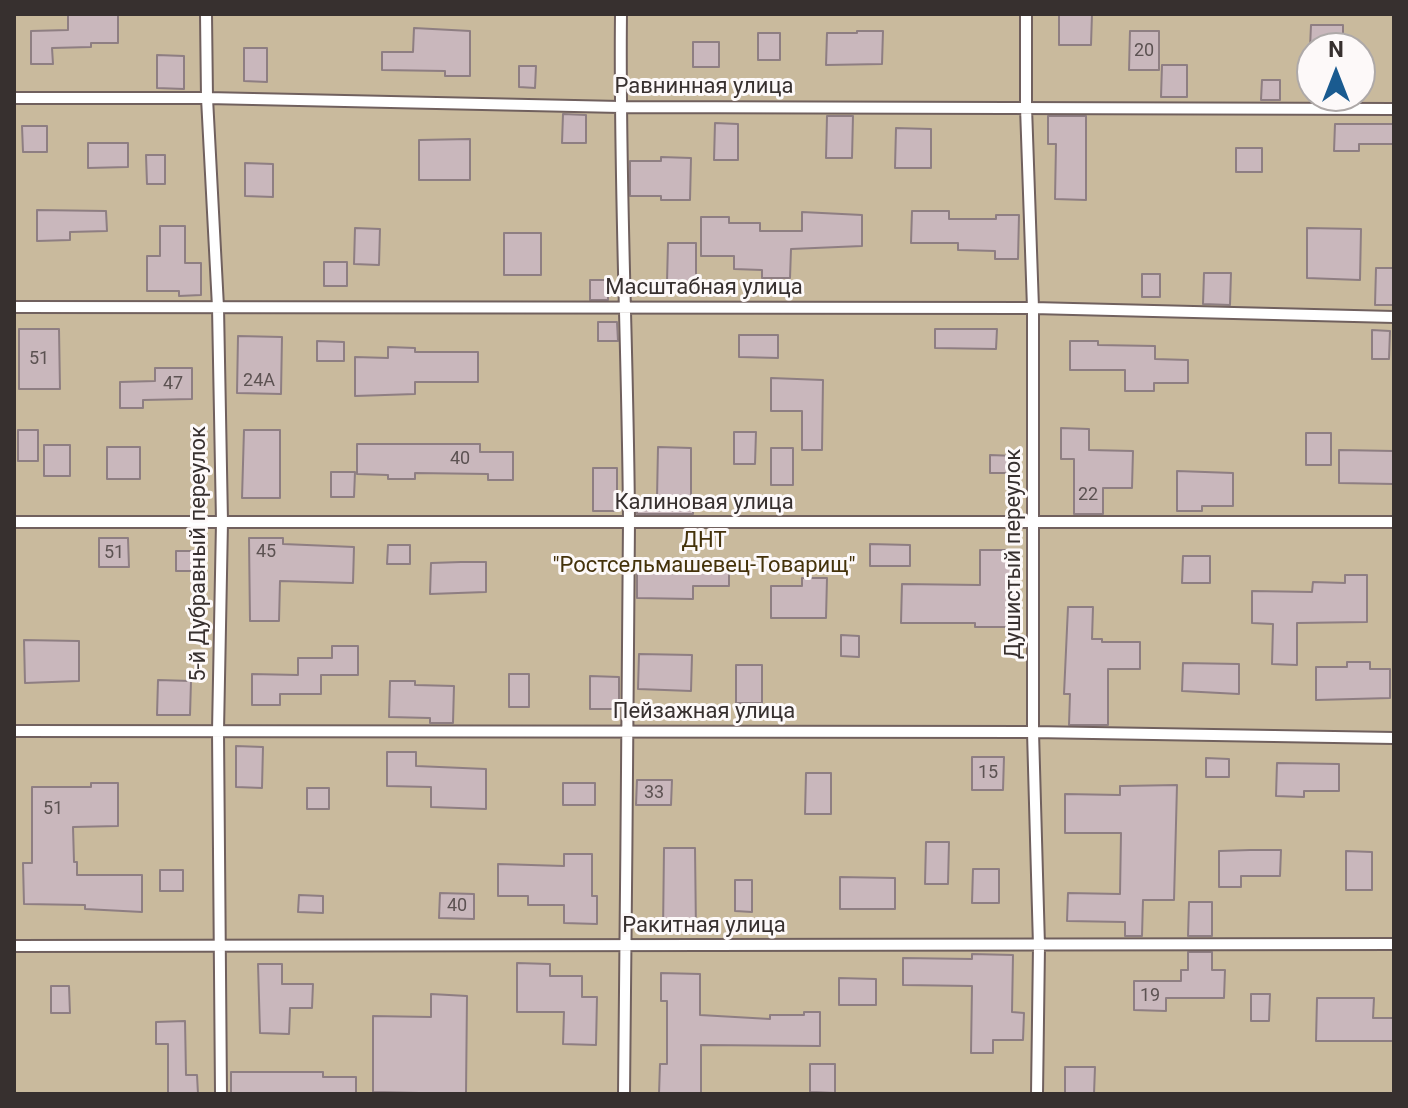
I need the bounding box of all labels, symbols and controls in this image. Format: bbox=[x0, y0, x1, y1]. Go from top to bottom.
north arrow bbox=[1296, 32, 1376, 112]
text: N bbox=[1328, 37, 1344, 62]
house number: 20 bbox=[1134, 40, 1154, 62]
street label: Равнинная улица bbox=[615, 74, 793, 100]
street label: Масштабная улица bbox=[605, 275, 803, 301]
house number: 51 bbox=[29, 348, 49, 370]
house number: 24А bbox=[243, 370, 275, 392]
house number: 47 bbox=[163, 373, 183, 395]
street label: 5-й Дубравный переулок bbox=[186, 426, 212, 682]
house number: 40 bbox=[450, 448, 470, 470]
street label: Душистый переулок bbox=[1001, 449, 1027, 659]
house number: 22 bbox=[1078, 484, 1098, 506]
street label: Калиновая улица bbox=[614, 490, 794, 516]
park label: ДНТ "Ростсельмашевец-Товарищ" bbox=[553, 528, 855, 580]
house number: 45 bbox=[256, 541, 276, 563]
house number: 51 bbox=[104, 542, 124, 564]
street label: Пейзажная улица bbox=[613, 699, 795, 725]
house number: 15 bbox=[978, 762, 998, 784]
house number: 33 bbox=[644, 782, 664, 804]
house number: 51 bbox=[43, 798, 63, 820]
house number: 40 bbox=[447, 895, 467, 917]
street label: Ракитная улица bbox=[622, 913, 786, 939]
house number: 19 bbox=[1140, 985, 1160, 1007]

